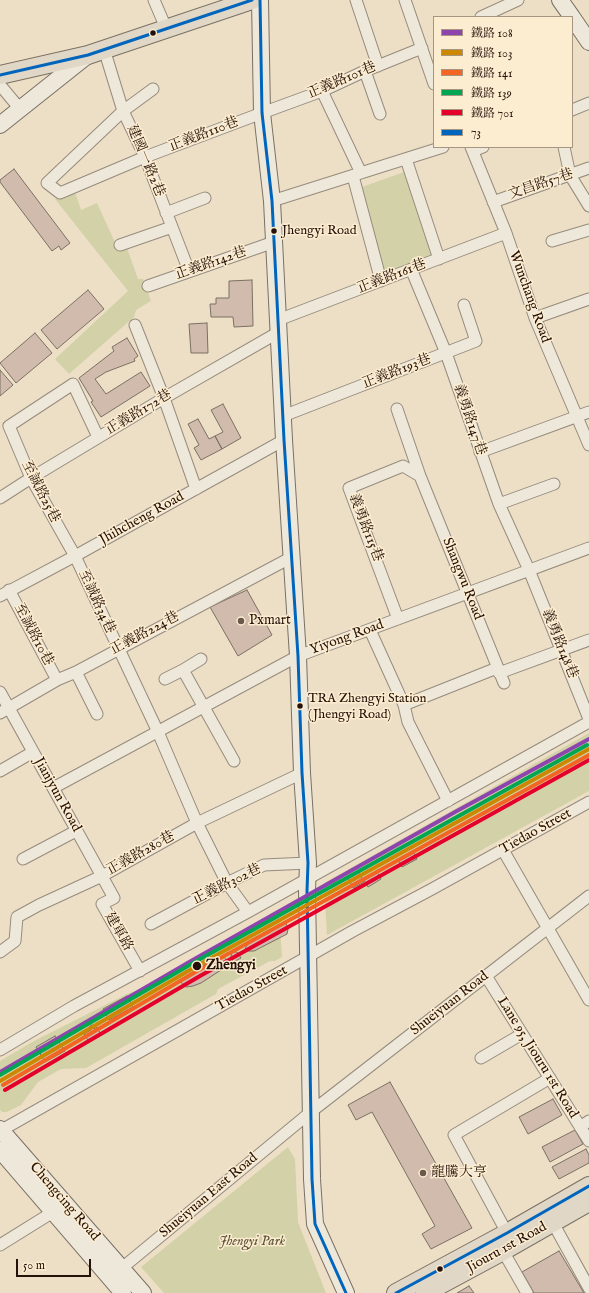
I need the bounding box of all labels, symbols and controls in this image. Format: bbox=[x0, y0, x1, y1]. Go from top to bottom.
legend bbox=[433, 16, 573, 148]
text: 鐵路 108 bbox=[471, 26, 513, 41]
unlabelled marker bbox=[148, 28, 158, 38]
text: 鐵路 103 bbox=[471, 46, 512, 61]
street label: 正義路101巷 bbox=[305, 59, 379, 103]
text: 鐵路 141 bbox=[471, 66, 512, 81]
text: 鐵路 139 bbox=[471, 86, 512, 101]
text: 鐵路 701 bbox=[471, 106, 514, 121]
street label: 正義路110巷 bbox=[167, 114, 241, 156]
street label: 建國一路2巷 bbox=[122, 122, 168, 200]
text: 73 bbox=[471, 125, 481, 140]
street label: 文昌路57巷 bbox=[506, 166, 576, 204]
place label: Jhengyi Road bbox=[282, 223, 357, 239]
marker: Jhengyi Road bbox=[269, 226, 279, 236]
street label: 正義路142巷 bbox=[173, 244, 249, 284]
street label: Wunchang Road bbox=[505, 249, 553, 345]
street label: 正義路161巷 bbox=[355, 256, 429, 298]
street label: 正義路193巷 bbox=[360, 351, 434, 393]
street label: 義勇路147巷 bbox=[449, 382, 489, 458]
street label: 正義路172巷 bbox=[103, 387, 175, 439]
street label: 至誠路25巷 bbox=[17, 458, 63, 526]
street label: Jhihcheng Road bbox=[97, 489, 187, 549]
street label: 義勇路115巷 bbox=[344, 492, 386, 564]
street label: Shangwu Road bbox=[438, 535, 486, 623]
street label: 至誠路34巷 bbox=[74, 568, 118, 636]
street label: 至誠路10巷 bbox=[10, 601, 56, 669]
street label: 義勇路148巷 bbox=[537, 607, 581, 681]
street label: 正義路224巷 bbox=[108, 609, 182, 659]
place label: Pxmart bbox=[249, 613, 291, 629]
marker: Pxmart bbox=[236, 616, 246, 626]
street label: Yiyong Road bbox=[308, 617, 386, 659]
place label: TRA Zhengyi Station (Jhengyi Road) bbox=[308, 691, 426, 722]
marker: TRA Zhengyi Station (Jhengyi Road) bbox=[295, 701, 305, 711]
street label: Jianjyun Road bbox=[30, 755, 84, 835]
street label: Tiedao Street bbox=[497, 805, 575, 859]
street label: 正義路280巷 bbox=[104, 828, 178, 880]
street label: 正義路302巷 bbox=[190, 861, 264, 909]
street label: 建軍路 bbox=[100, 910, 136, 954]
place label: Zhengyi bbox=[206, 958, 256, 974]
marker: Zhengyi bbox=[191, 960, 203, 972]
street label: Tiedao Street bbox=[213, 962, 291, 1016]
street label: Shueiyuan Road bbox=[408, 968, 492, 1040]
street label: Lane 95, Jiouru 1st Road bbox=[493, 994, 581, 1122]
street label: Shueiyuan East Road bbox=[157, 1150, 261, 1242]
street label: Chengcing Road bbox=[25, 1159, 103, 1245]
place label: 龍騰大亨 bbox=[431, 1165, 487, 1181]
marker: 龍騰大亨 bbox=[418, 1168, 428, 1178]
street label: Jiouru 1st Road bbox=[464, 1219, 550, 1277]
park label: Jhengyi Park bbox=[219, 1234, 285, 1250]
scale bar bbox=[18, 1251, 93, 1277]
text: 50 m bbox=[23, 1258, 45, 1273]
unlabelled marker bbox=[435, 1264, 445, 1274]

